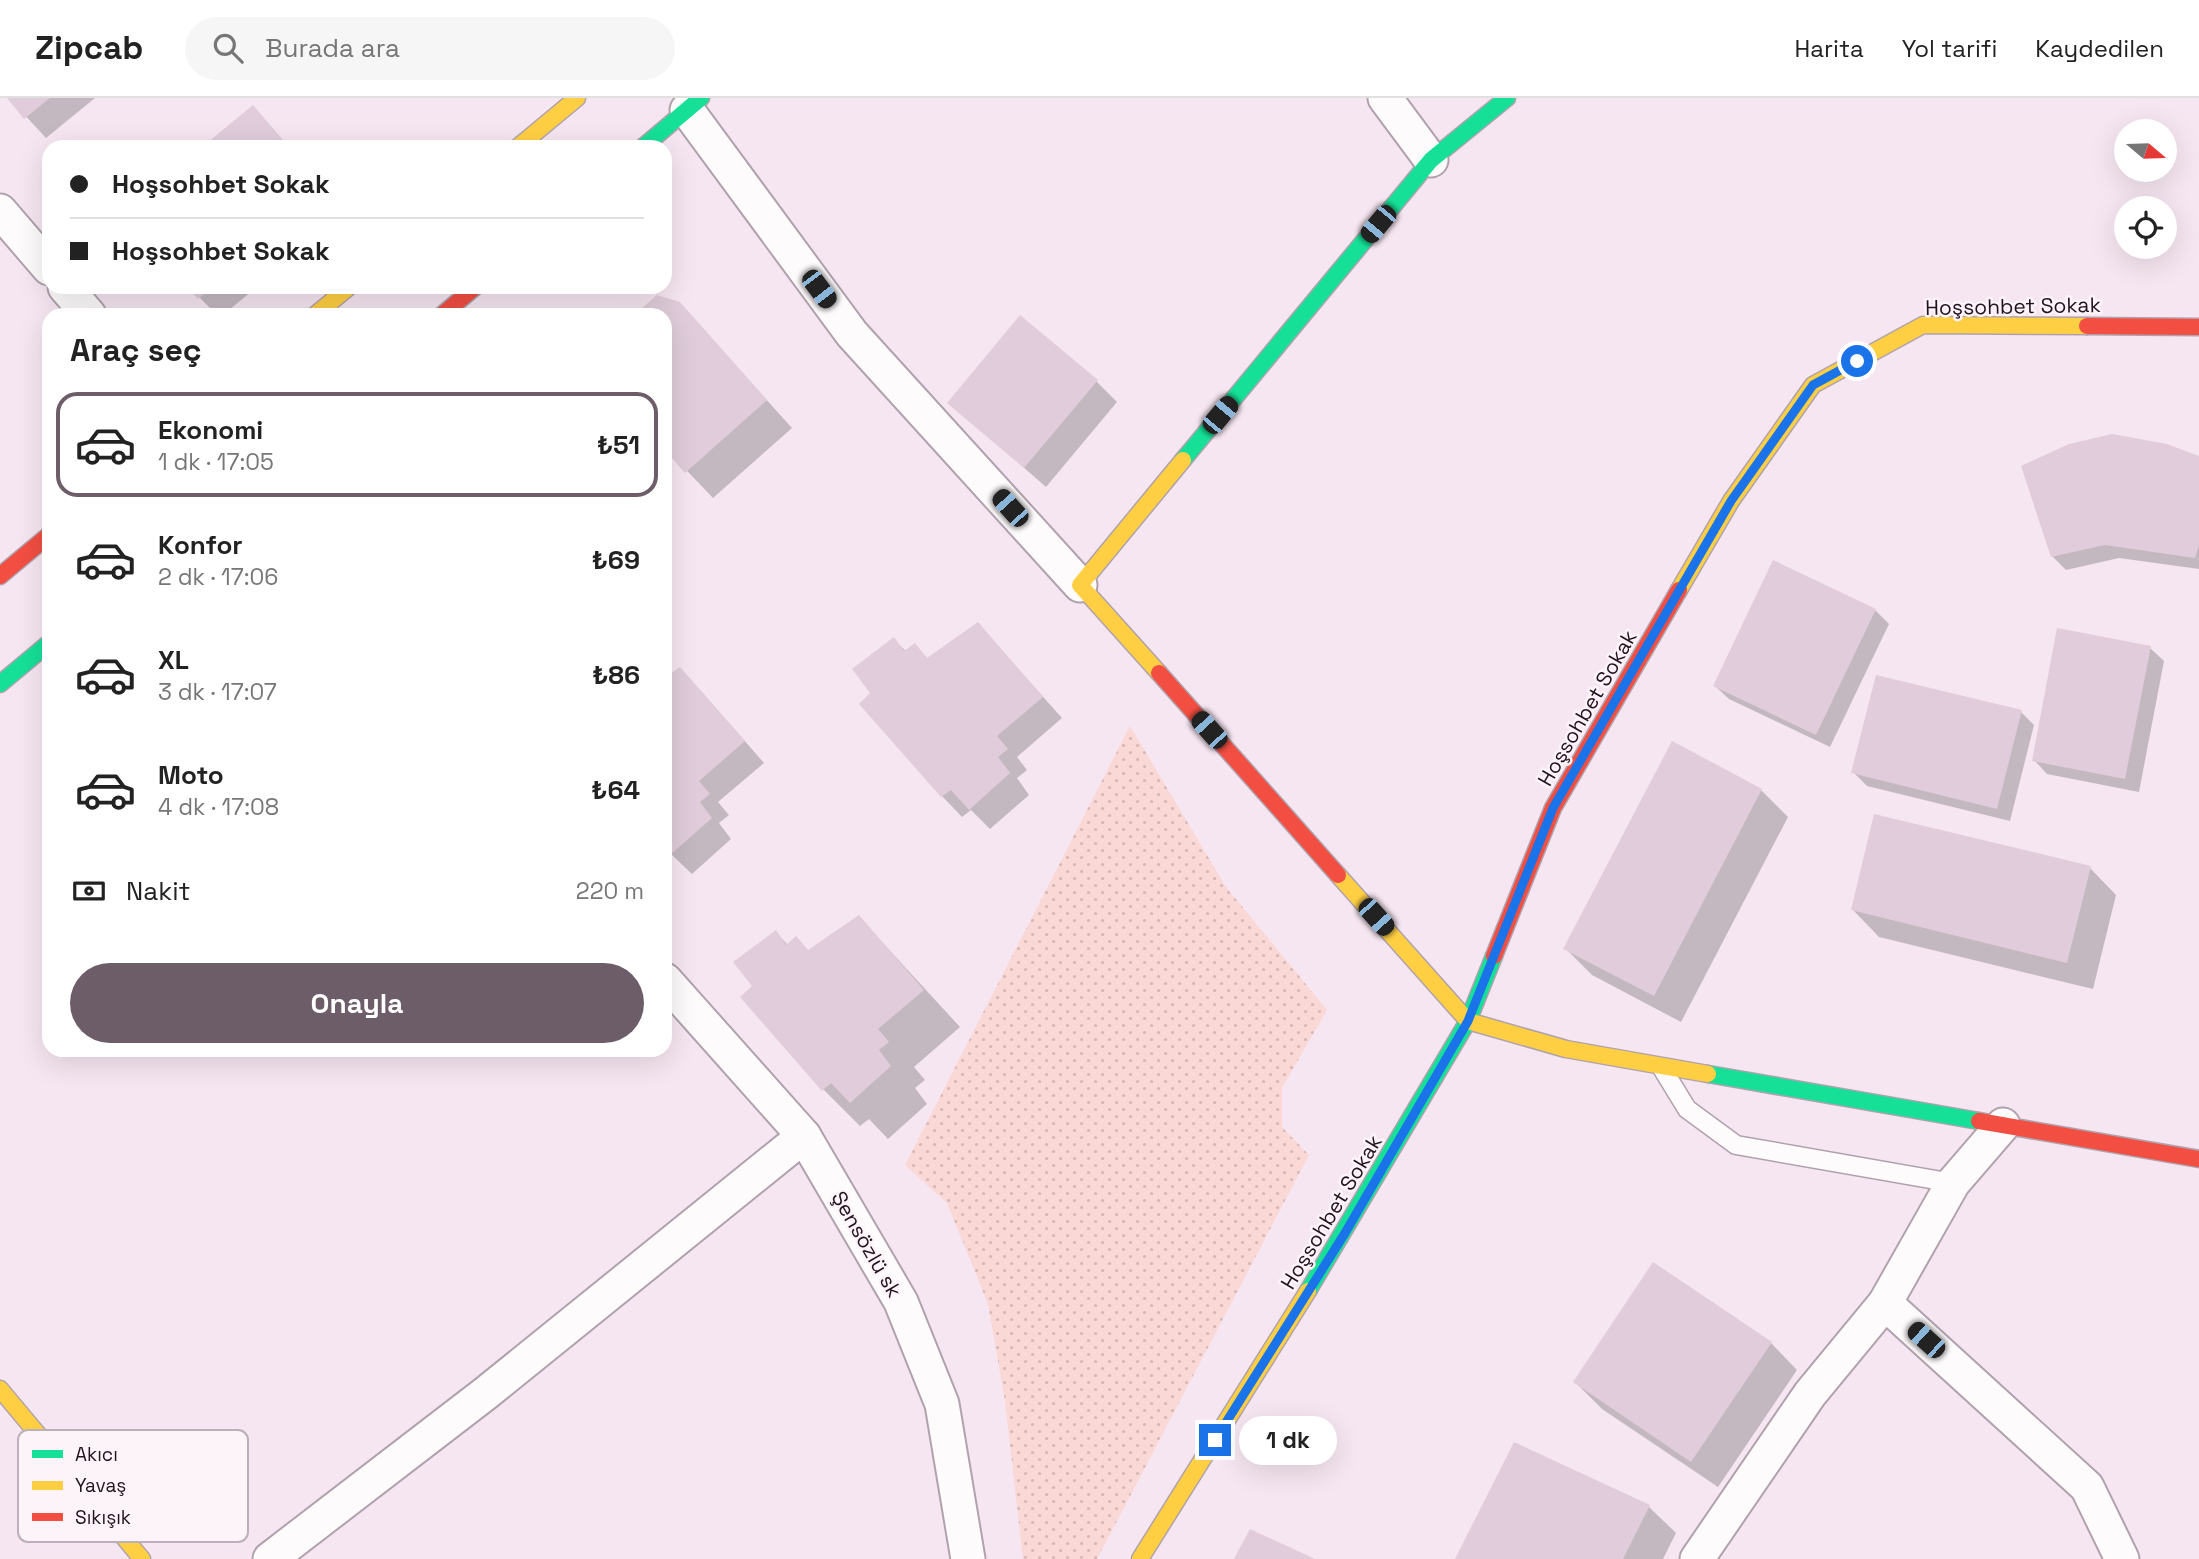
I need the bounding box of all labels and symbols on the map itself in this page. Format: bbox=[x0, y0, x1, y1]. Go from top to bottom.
north arrow bbox=[2114, 119, 2177, 182]
car bbox=[1357, 201, 1400, 247]
car bbox=[798, 266, 841, 312]
street label: Hoşsohbet Sokak bbox=[1925, 291, 2101, 321]
route start bbox=[1841, 345, 1873, 377]
car bbox=[1199, 392, 1242, 438]
car bbox=[989, 485, 1032, 531]
street label: Hoşsohbet Sokak bbox=[1531, 625, 1643, 791]
car bbox=[1188, 707, 1231, 753]
car bbox=[1355, 894, 1398, 940]
street label: Hoşsohbet Sokak bbox=[1274, 1130, 1388, 1294]
street label: Şensözlü sk bbox=[826, 1186, 908, 1302]
car bbox=[1904, 1318, 1949, 1362]
callout: 1 dk bbox=[1240, 1416, 1338, 1464]
route end bbox=[1199, 1424, 1231, 1456]
legend bbox=[18, 1430, 248, 1542]
text: Akıcı bbox=[75, 1442, 118, 1467]
text: Yavaş bbox=[75, 1473, 126, 1498]
text: Sıkışık bbox=[75, 1505, 131, 1530]

